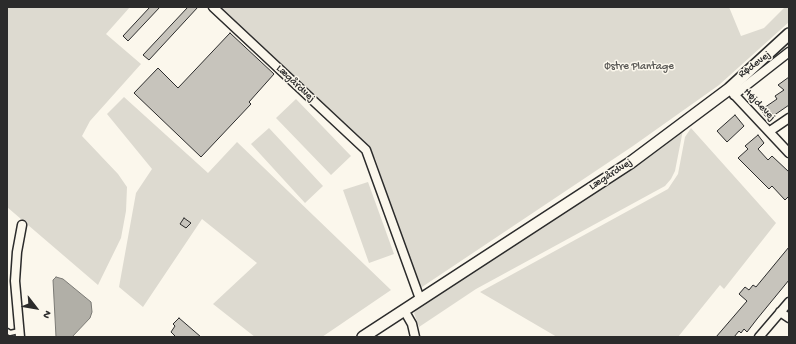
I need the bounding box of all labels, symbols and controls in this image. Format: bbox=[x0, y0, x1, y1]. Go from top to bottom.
street label: Rødevej bbox=[736, 48, 774, 82]
park label: Østre Plantage bbox=[604, 60, 674, 74]
street label: Lægårdvej bbox=[273, 62, 317, 106]
street label: Højdevej bbox=[740, 86, 778, 124]
street label: Lægårdvej bbox=[587, 156, 635, 194]
north arrow bbox=[16, 288, 56, 328]
text: N bbox=[39, 308, 53, 320]

